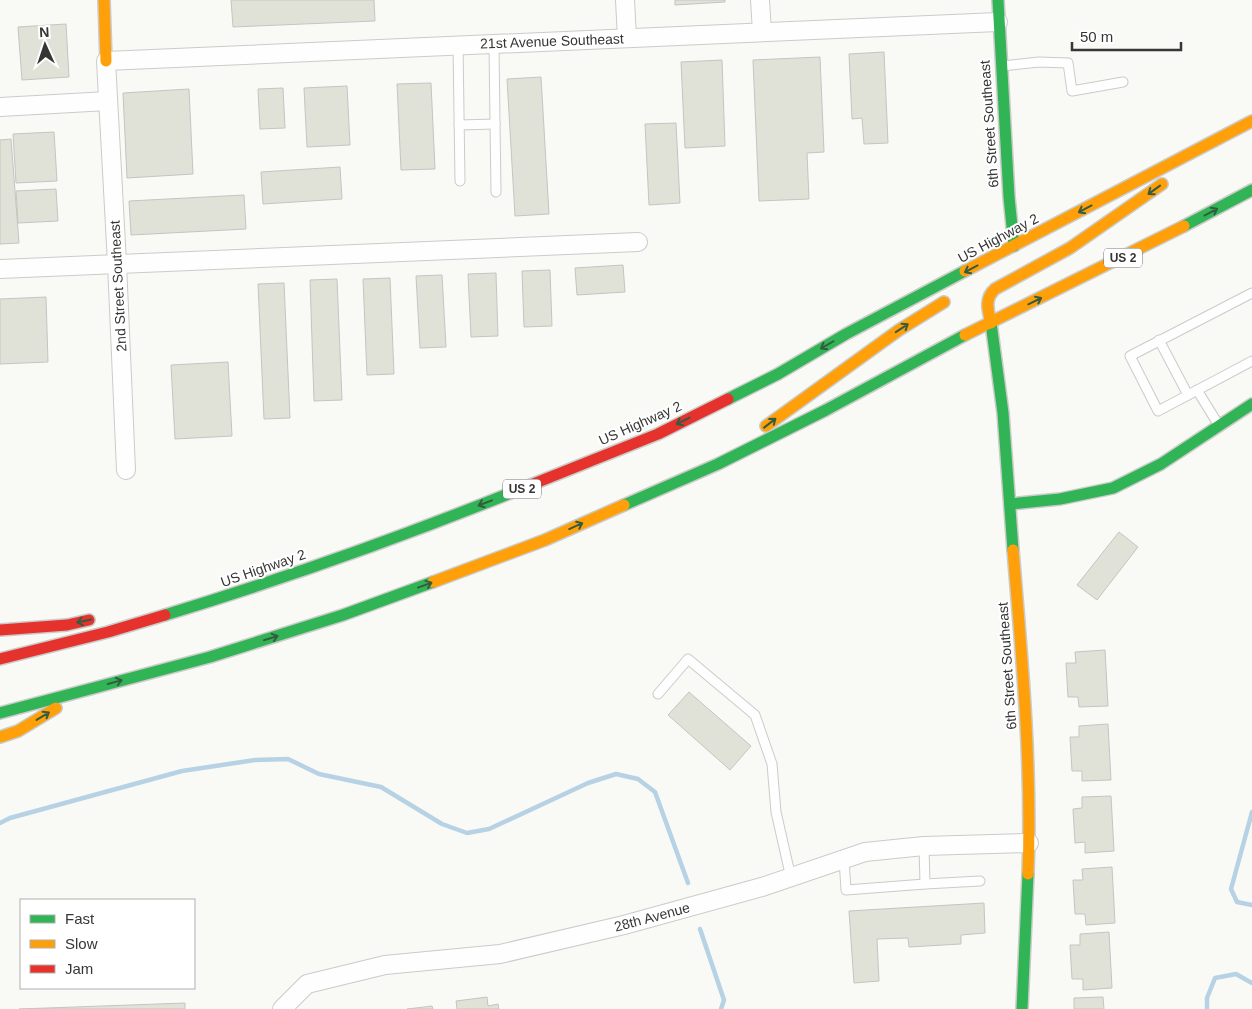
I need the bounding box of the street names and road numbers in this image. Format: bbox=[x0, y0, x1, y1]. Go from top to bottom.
street label: 21st Avenue Southeast bbox=[480, 30, 624, 52]
street label: 6th Street Southeast bbox=[977, 60, 1001, 188]
street label: US Highway 2 bbox=[955, 210, 1041, 266]
street label: 2nd Street Southeast bbox=[107, 220, 129, 352]
road number: US 2 bbox=[1104, 248, 1142, 268]
street label: US Highway 2 bbox=[596, 398, 684, 448]
road number: US 2 bbox=[503, 479, 541, 498]
street label: US Highway 2 bbox=[218, 546, 308, 590]
street label: 6th Street Southeast bbox=[995, 602, 1019, 730]
street label: 28th Avenue bbox=[612, 899, 692, 935]

